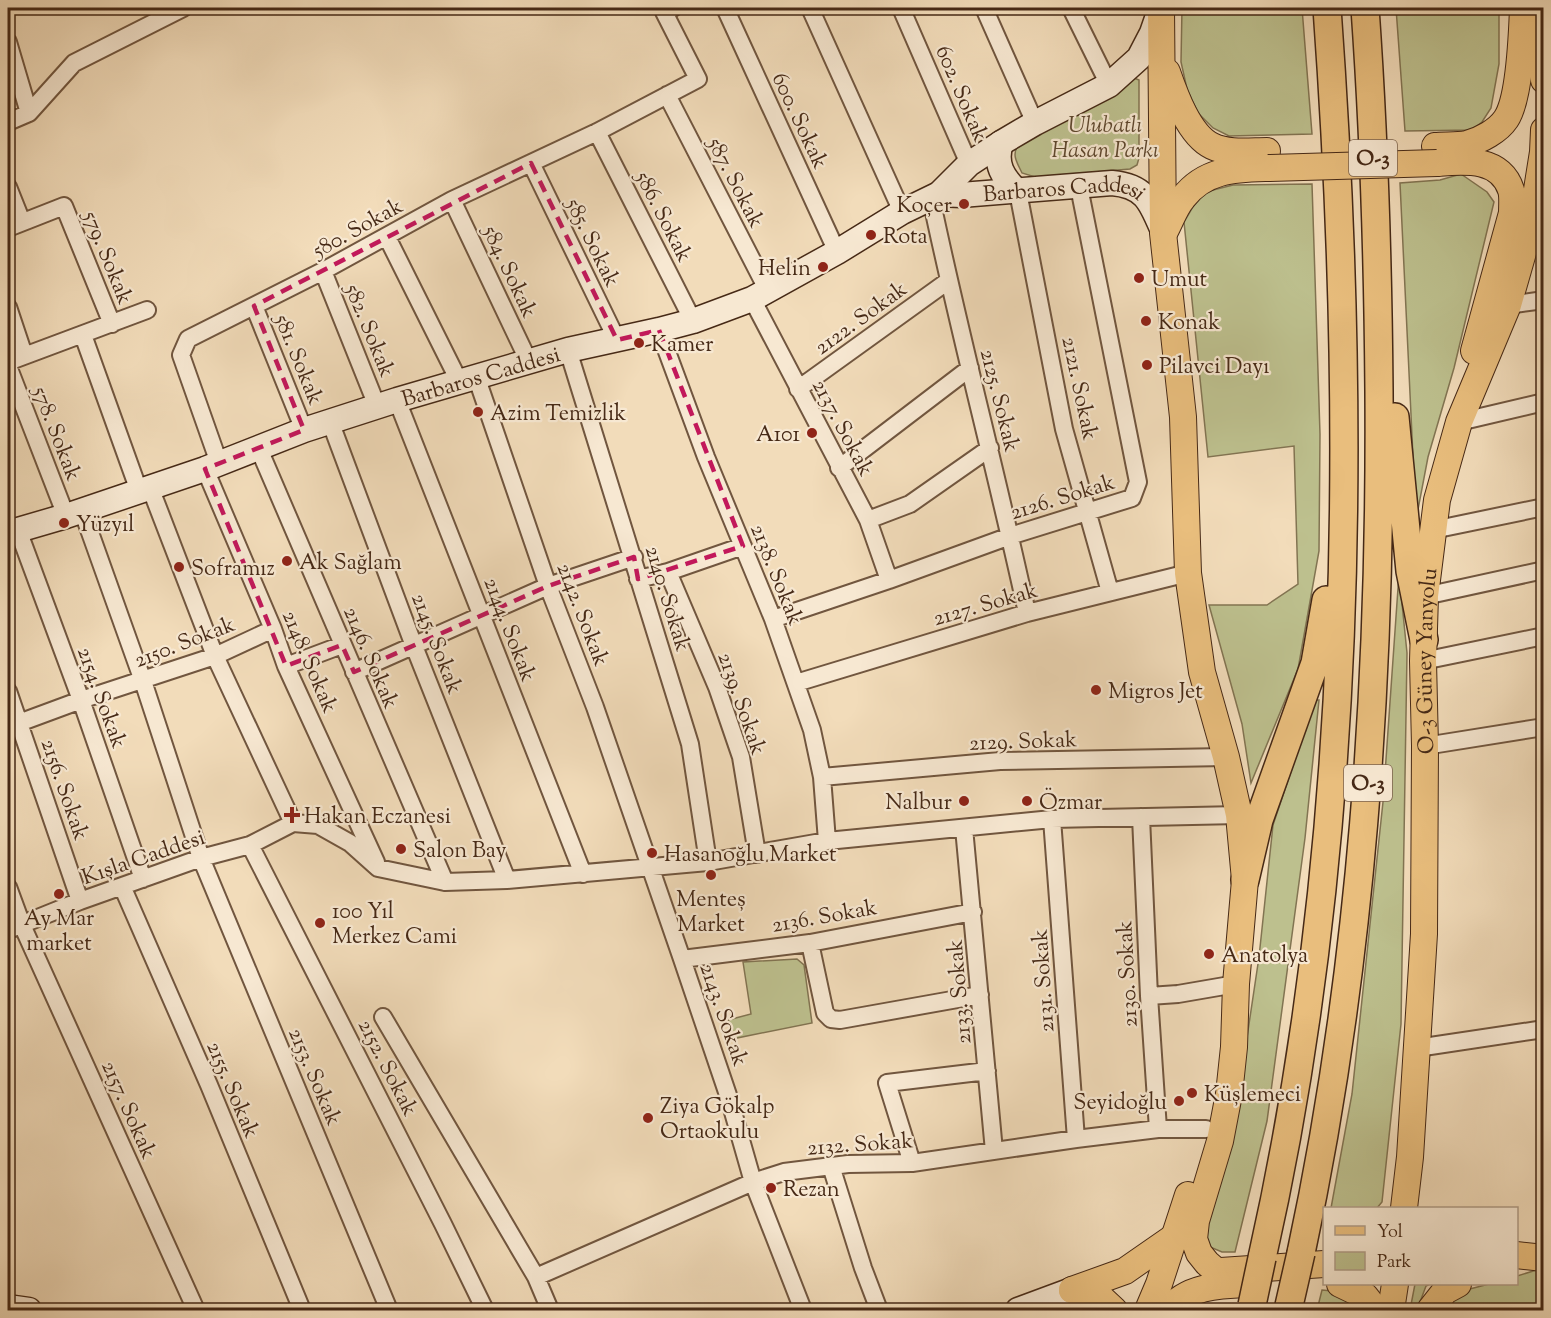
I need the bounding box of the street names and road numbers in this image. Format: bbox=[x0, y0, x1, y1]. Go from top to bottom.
street label: 602. Sokak bbox=[926, 41, 995, 147]
street label: 600. Sokak bbox=[762, 68, 835, 175]
street label: 587. Sokak bbox=[697, 131, 771, 234]
road number: O-3 bbox=[1349, 140, 1397, 176]
street label: 586. Sokak bbox=[625, 164, 699, 268]
street label: Barbaros Caddesi bbox=[982, 170, 1152, 212]
street label: 580. Sokak bbox=[306, 192, 409, 269]
street label: 585. Sokak bbox=[555, 192, 627, 293]
street label: 579. Sokak bbox=[72, 205, 139, 310]
street label: 584. Sokak bbox=[472, 219, 544, 324]
street label: 2122. Sokak bbox=[809, 275, 915, 364]
street label: 582. Sokak bbox=[334, 278, 401, 383]
street label: 581. Sokak bbox=[264, 308, 330, 410]
street label: 2121. Sokak bbox=[1052, 334, 1105, 443]
street label: Barbaros Caddesi bbox=[398, 340, 565, 417]
street label: 2125. Sokak bbox=[970, 346, 1026, 456]
street label: 2137. Sokak bbox=[802, 374, 880, 483]
street label: 578. Sokak bbox=[22, 380, 88, 486]
street label: 2126. Sokak bbox=[1007, 468, 1119, 530]
street label: 2138. Sokak bbox=[740, 520, 810, 631]
street label: 2140. Sokak bbox=[635, 542, 697, 656]
street label: 2142. Sokak bbox=[547, 559, 616, 671]
street label: O-3 Güney Yanyolu bbox=[1410, 566, 1447, 754]
street label: 2144. Sokak bbox=[474, 573, 543, 687]
street label: 2127. Sokak bbox=[930, 576, 1042, 636]
street label: 2145. Sokak bbox=[401, 589, 469, 699]
street label: 2146. Sokak bbox=[333, 602, 405, 714]
street label: 2148. Sokak bbox=[272, 606, 344, 719]
street label: 2150. Sokak bbox=[130, 610, 240, 678]
street label: 2154. Sokak bbox=[67, 643, 133, 753]
street label: 2139. Sokak bbox=[708, 648, 773, 760]
street label: 2129. Sokak bbox=[969, 725, 1078, 761]
street label: 2156. Sokak bbox=[31, 735, 95, 845]
road number: O-3 bbox=[1344, 765, 1392, 801]
street label: Kışla Caddesi bbox=[78, 823, 210, 895]
street label: 2136. Sokak bbox=[769, 893, 880, 943]
street label: 2130. Sokak bbox=[1110, 920, 1148, 1028]
street label: 2131. Sokak bbox=[1025, 928, 1065, 1034]
street label: 2133. Sokak bbox=[940, 938, 982, 1045]
street label: 2143. Sokak bbox=[690, 959, 755, 1071]
street label: 2152. Sokak bbox=[348, 1014, 424, 1122]
street label: 2153. Sokak bbox=[278, 1023, 348, 1131]
street label: 2155. Sokak bbox=[197, 1037, 266, 1144]
street label: 2157. Sokak bbox=[91, 1056, 163, 1165]
street label: 2132. Sokak bbox=[806, 1126, 914, 1166]

